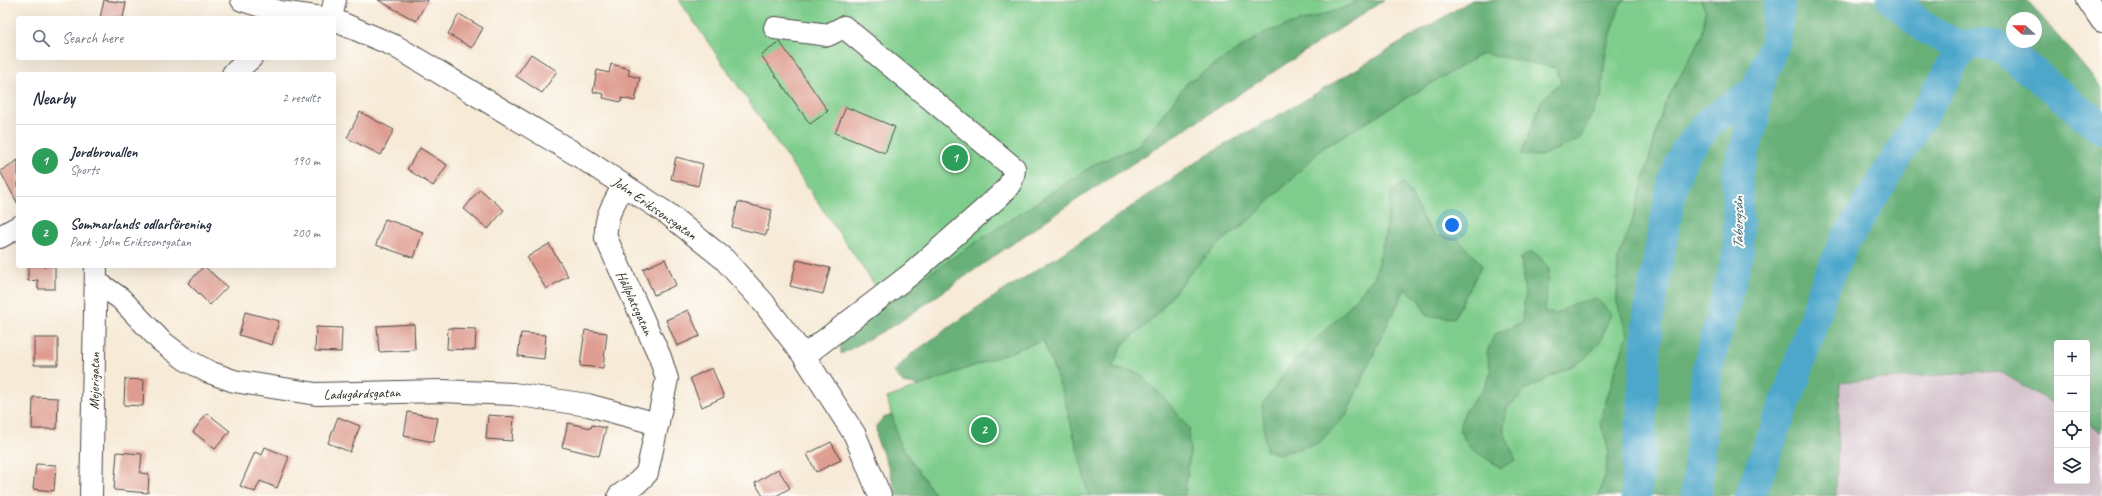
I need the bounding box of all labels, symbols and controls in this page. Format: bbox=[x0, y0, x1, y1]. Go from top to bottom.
north arrow bbox=[2006, 12, 2042, 48]
search box bbox=[16, 16, 336, 60]
icon: search bbox=[30, 27, 52, 49]
text: Search here bbox=[62, 29, 123, 48]
text: Nearby bbox=[32, 88, 75, 109]
text: 2 results bbox=[282, 90, 320, 106]
text: Jordbrovallen bbox=[70, 143, 137, 162]
pin: 1 bbox=[942, 143, 968, 173]
text: 1 bbox=[42, 153, 48, 169]
text: 190 m bbox=[292, 153, 320, 169]
text: Sports bbox=[70, 162, 99, 178]
street label: John Erikssonsgatan bbox=[609, 173, 701, 244]
water label: Tabergsån bbox=[1729, 195, 1748, 249]
text: Sommarlands odlarförening bbox=[70, 215, 211, 234]
your location bbox=[1442, 215, 1462, 235]
text: 2 bbox=[42, 225, 48, 241]
text: 200 m bbox=[292, 225, 320, 241]
text: Park · John Erikssonsgatan bbox=[70, 234, 191, 250]
street label: Hållplatsgatan bbox=[612, 268, 657, 339]
map controls bbox=[2054, 340, 2090, 484]
button: + bbox=[2054, 340, 2090, 376]
street label: Mejerigatan bbox=[86, 352, 104, 410]
button: − bbox=[2054, 376, 2090, 412]
street label: Ladugårdsgatan bbox=[323, 384, 401, 403]
button: locate bbox=[2054, 412, 2090, 448]
pin: 2 bbox=[971, 415, 997, 445]
button: layers bbox=[2054, 448, 2090, 484]

